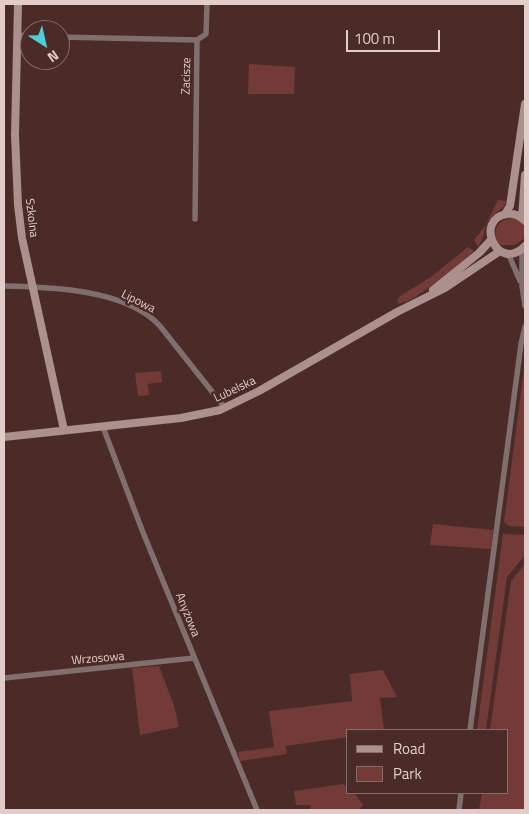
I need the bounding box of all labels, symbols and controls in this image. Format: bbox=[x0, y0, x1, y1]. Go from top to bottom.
north arrow bbox=[20, 20, 70, 70]
scale bar bbox=[349, 20, 443, 52]
text: 100 m bbox=[354, 27, 395, 50]
text: N bbox=[43, 45, 63, 68]
street label: Zacisze bbox=[179, 57, 195, 95]
street label: Szkolna bbox=[21, 198, 41, 238]
street label: Lipowa bbox=[119, 287, 157, 317]
street label: Lubelska bbox=[212, 374, 258, 406]
street label: Anyżowa bbox=[172, 591, 202, 639]
street label: Wrzosowa bbox=[71, 650, 125, 668]
legend bbox=[346, 729, 509, 794]
text: Road bbox=[393, 737, 425, 760]
text: Park bbox=[393, 762, 422, 785]

